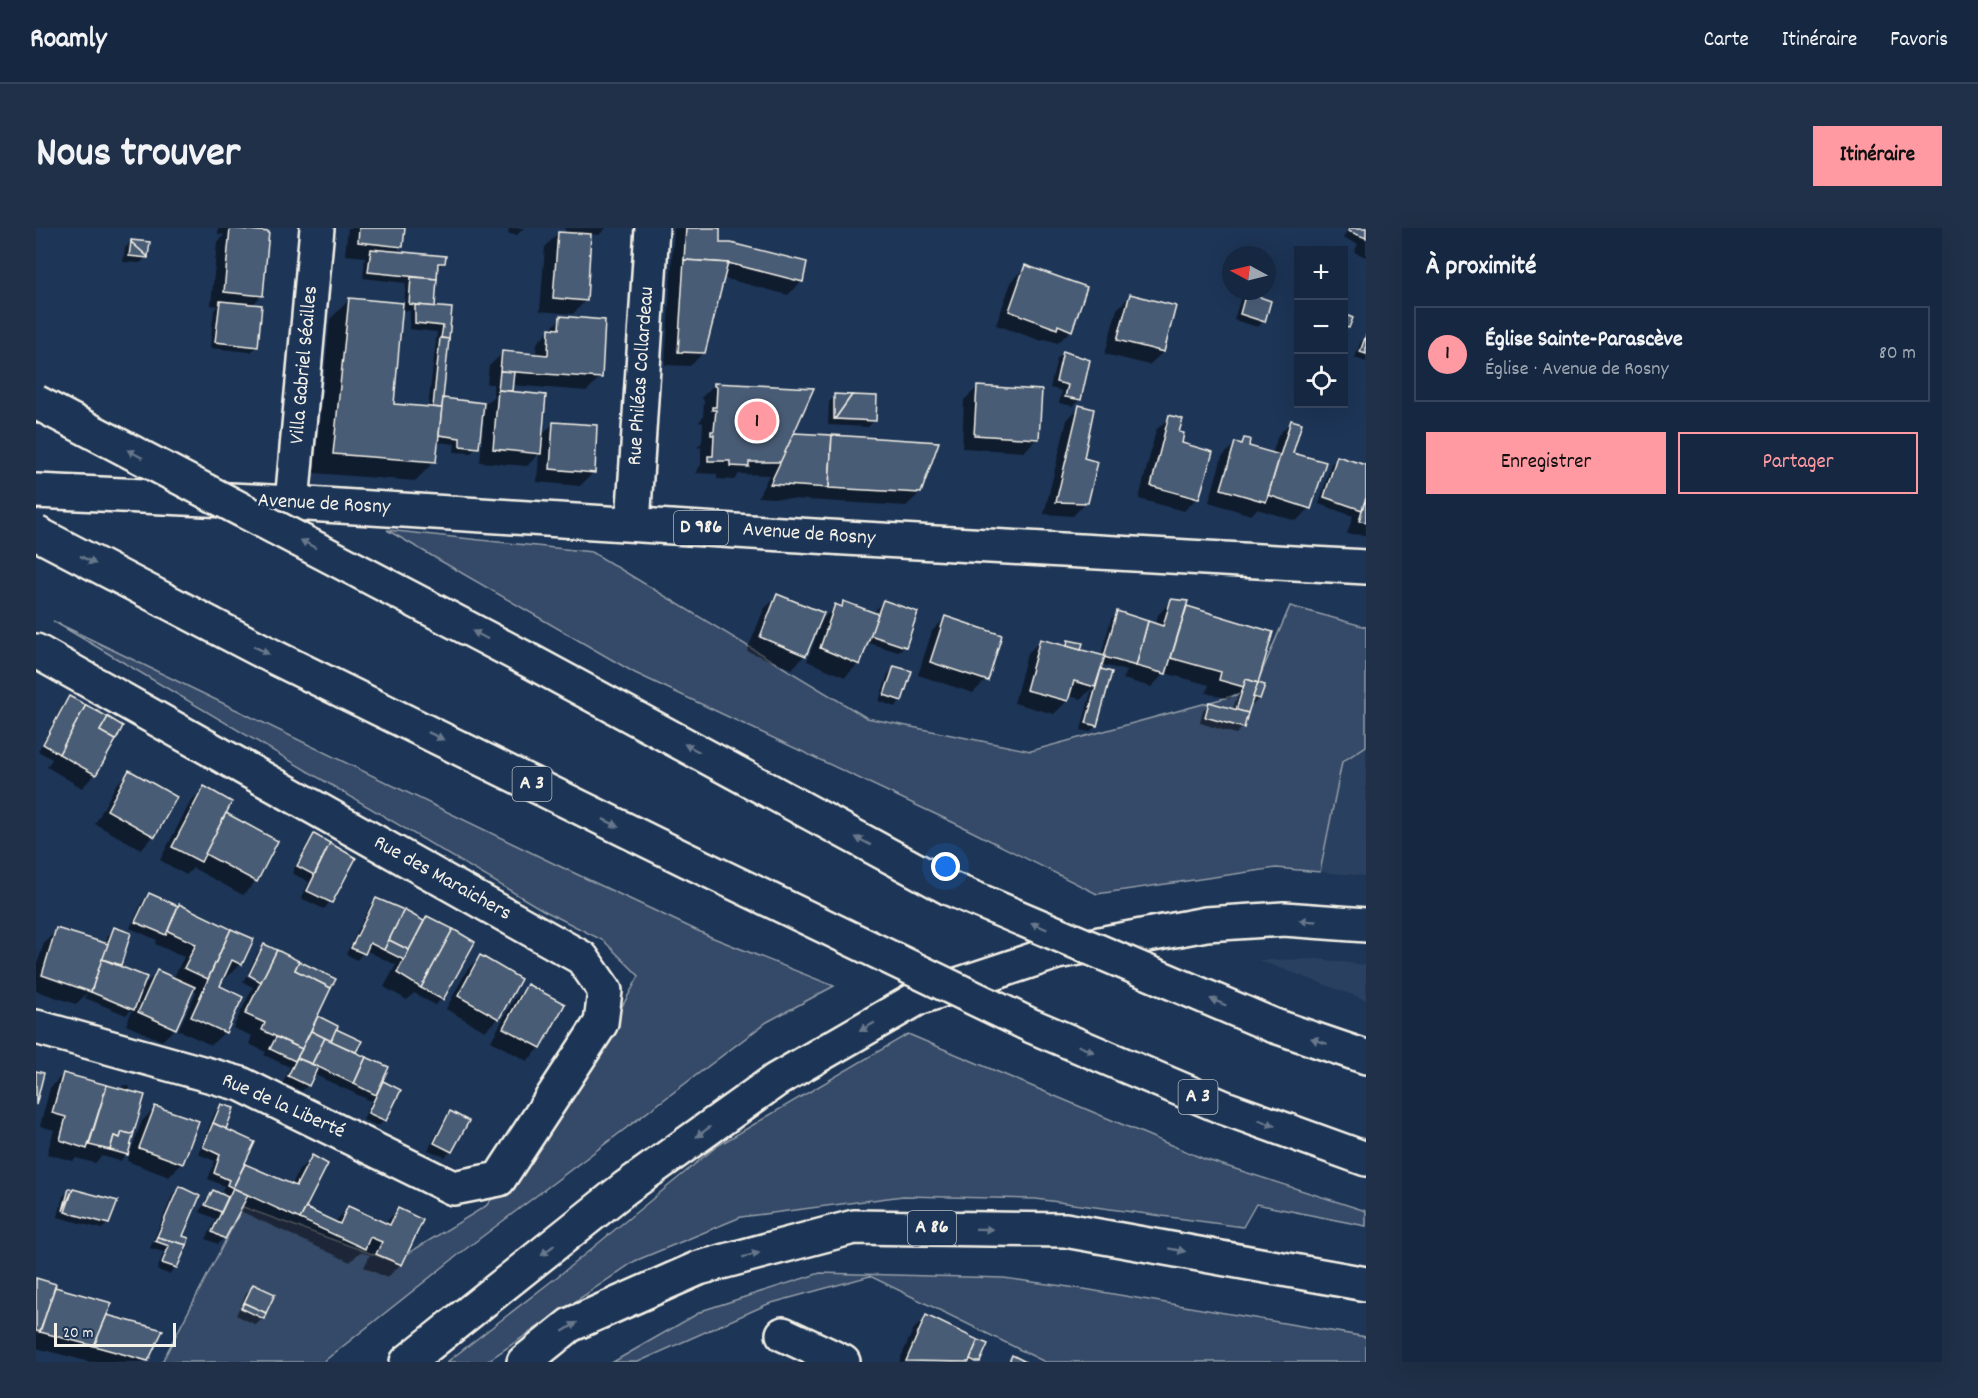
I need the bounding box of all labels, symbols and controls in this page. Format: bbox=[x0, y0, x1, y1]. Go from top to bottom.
text: Roamly bbox=[30, 21, 106, 61]
text: Carte bbox=[1704, 26, 1749, 56]
text: Itinéraire bbox=[1782, 26, 1857, 56]
text: Favoris bbox=[1890, 26, 1948, 56]
text: Nous trouver bbox=[36, 126, 240, 186]
button: Itinéraire bbox=[1813, 126, 1942, 186]
north arrow bbox=[1222, 246, 1276, 300]
map controls bbox=[1294, 246, 1348, 408]
button: + bbox=[1294, 246, 1348, 300]
text: À proximité bbox=[1426, 249, 1536, 286]
street label: Villa Gabriel Séailles bbox=[283, 285, 327, 445]
street label: Rue Philéas Collardeau bbox=[621, 286, 663, 466]
button: − bbox=[1294, 300, 1348, 354]
text: Église Sainte-Parascève bbox=[1485, 325, 1683, 356]
text: 1 bbox=[1445, 340, 1450, 368]
text: 80 m bbox=[1879, 340, 1916, 368]
button: locate bbox=[1294, 354, 1348, 408]
text: Église · Avenue de Rosny bbox=[1485, 356, 1669, 384]
pin: 1 bbox=[738, 398, 776, 444]
button: Enregistrer bbox=[1426, 432, 1666, 494]
button: Partager bbox=[1678, 432, 1918, 494]
one-way arrow bbox=[126, 449, 144, 459]
street label: Avenue de Rosny bbox=[257, 487, 392, 523]
road number: D 986 bbox=[674, 511, 728, 545]
street label: Avenue de Rosny bbox=[742, 515, 877, 555]
one-way arrow bbox=[299, 539, 316, 549]
one-way arrow bbox=[80, 555, 97, 565]
one-way arrow bbox=[472, 630, 489, 640]
one-way arrow bbox=[253, 645, 270, 655]
one-way arrow bbox=[427, 732, 444, 741]
one-way arrow bbox=[683, 743, 700, 753]
road number: A 3 bbox=[512, 767, 552, 801]
one-way arrow bbox=[602, 818, 619, 827]
street label: Rue des Maraichers bbox=[368, 829, 516, 929]
one-way arrow bbox=[855, 836, 872, 846]
your location bbox=[931, 852, 960, 881]
one-way arrow bbox=[1298, 916, 1317, 926]
one-way arrow bbox=[1029, 921, 1047, 931]
one-way arrow bbox=[1209, 997, 1227, 1007]
one-way arrow bbox=[859, 1022, 876, 1032]
one-way arrow bbox=[1310, 1035, 1328, 1045]
one-way arrow bbox=[1078, 1044, 1096, 1054]
street label: Rue de la Liberté bbox=[216, 1066, 350, 1148]
road number: A 3 bbox=[1178, 1080, 1218, 1114]
one-way arrow bbox=[1258, 1119, 1276, 1129]
one-way arrow bbox=[696, 1126, 712, 1138]
road number: A 86 bbox=[908, 1211, 956, 1245]
one-way arrow bbox=[975, 1224, 994, 1234]
one-way arrow bbox=[540, 1243, 556, 1256]
one-way arrow bbox=[1168, 1246, 1187, 1255]
one-way arrow bbox=[741, 1249, 760, 1259]
scale bar bbox=[54, 1320, 176, 1348]
one-way arrow bbox=[562, 1321, 578, 1332]
text: 20 m bbox=[63, 1322, 93, 1345]

